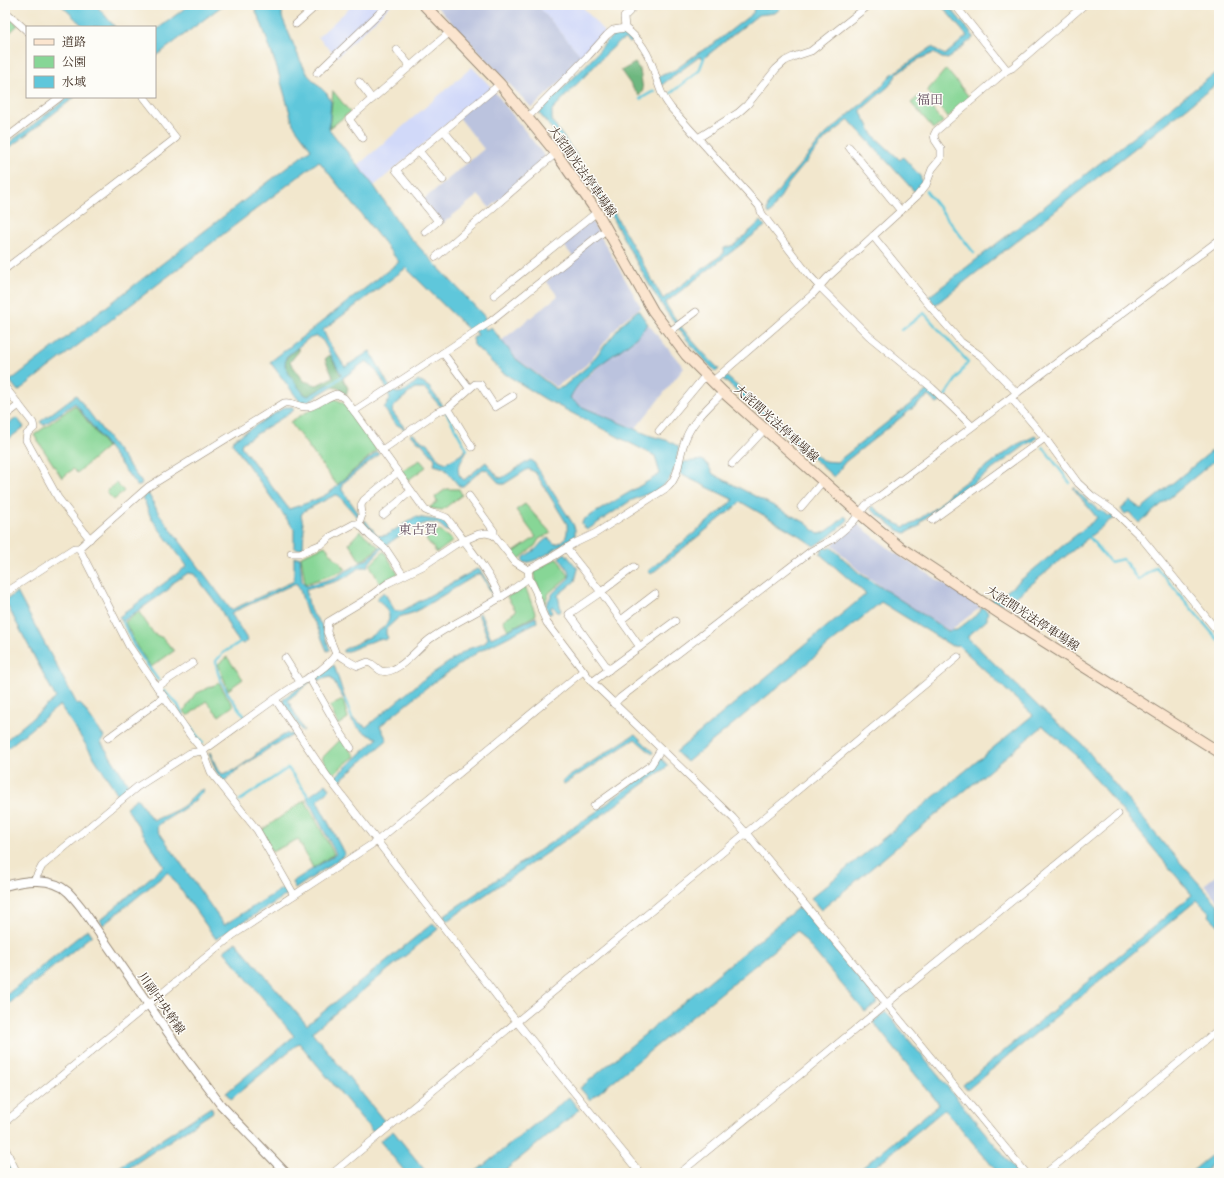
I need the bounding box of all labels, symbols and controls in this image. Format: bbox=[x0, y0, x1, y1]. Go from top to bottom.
legend bbox=[26, 26, 156, 98]
text: 道路 bbox=[62, 34, 86, 49]
text: 公園 bbox=[62, 54, 86, 69]
text: 水域 bbox=[62, 74, 86, 89]
district label: 福田 bbox=[917, 91, 943, 107]
street label: 大詫間光法停車場線 bbox=[546, 122, 620, 220]
street label: 大詫間光法停車場線 bbox=[732, 381, 822, 465]
district label: 東古賀 bbox=[398, 521, 438, 537]
street label: 大詫間光法停車場線 bbox=[984, 582, 1082, 654]
street label: 川副中央幹線 bbox=[135, 969, 189, 1037]

